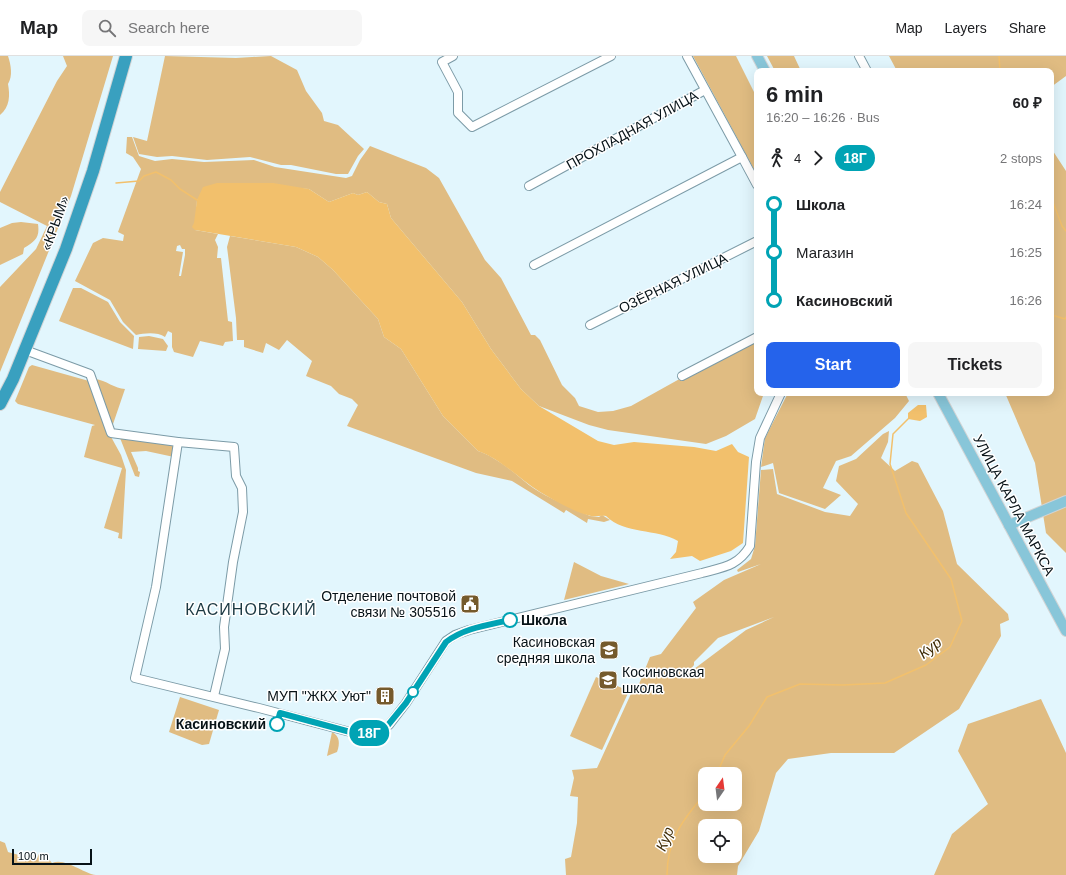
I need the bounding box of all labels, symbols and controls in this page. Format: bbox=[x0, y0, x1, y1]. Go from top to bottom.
search box bbox=[82, 10, 362, 46]
text: Map bbox=[20, 17, 58, 38]
icon: search bbox=[96, 17, 118, 39]
text: Search here bbox=[128, 19, 210, 36]
text: Map bbox=[895, 20, 923, 36]
text: Layers bbox=[945, 20, 987, 36]
text: Share bbox=[1009, 20, 1046, 36]
text: 6 min bbox=[766, 82, 823, 107]
street label: ПРОХЛАДНАЯ УЛИЦА bbox=[563, 87, 701, 173]
text: 60 ₽ bbox=[1012, 94, 1042, 111]
text: 16:20 – 16:26 · Bus bbox=[766, 110, 879, 125]
icon: walk bbox=[766, 147, 788, 169]
icon: forward bbox=[807, 147, 829, 169]
text: 18Г bbox=[843, 150, 867, 166]
text: 4 bbox=[794, 151, 801, 166]
text: 2 stops bbox=[1000, 151, 1042, 166]
street label: «КРЫМ» bbox=[38, 193, 72, 253]
text: Школа bbox=[796, 196, 845, 213]
text: 16:24 bbox=[1009, 197, 1042, 212]
text: Магазин bbox=[796, 244, 854, 261]
text: 16:25 bbox=[1009, 245, 1042, 260]
street label: ОЗЁРНАЯ УЛИЦА bbox=[616, 249, 731, 316]
text: Касиновский bbox=[796, 292, 893, 309]
text: 16:26 bbox=[1009, 293, 1042, 308]
button: Start bbox=[766, 342, 900, 388]
button: Tickets bbox=[908, 342, 1042, 388]
street label: УЛИЦА КАРЛА МАРКСА bbox=[970, 432, 1058, 579]
place label: Отделение почтовой связи № 305516 bbox=[321, 588, 456, 620]
public building icon: Отделение почтовой связи № 305516 bbox=[459, 593, 481, 615]
district label: КАСИНОВСКИЙ bbox=[185, 600, 317, 618]
marker: Школа bbox=[502, 612, 518, 628]
place label: Школа bbox=[521, 612, 567, 628]
water label: Кур bbox=[915, 633, 945, 662]
place label: Касиновская средняя школа bbox=[497, 634, 595, 666]
school or university icon: Касиновская средняя школа bbox=[598, 639, 620, 661]
place label: Косиновская школа bbox=[622, 664, 704, 696]
school or university icon: Косиновская школа bbox=[597, 669, 619, 691]
building icon: МУП "ЖКХ Уют" bbox=[374, 685, 396, 707]
unlabelled marker bbox=[407, 686, 419, 698]
place label: МУП "ЖКХ Уют" bbox=[267, 688, 371, 704]
place label: Касиновский bbox=[176, 716, 266, 732]
marker: Касиновский bbox=[269, 716, 285, 732]
line badge: 18Г bbox=[346, 720, 392, 746]
text: 18Г bbox=[357, 725, 381, 741]
north arrow bbox=[698, 767, 742, 811]
map controls bbox=[698, 767, 742, 863]
button: locate bbox=[698, 819, 742, 863]
water label: Кур bbox=[652, 824, 677, 853]
scale bar bbox=[12, 847, 92, 866]
text: 100 m bbox=[18, 850, 49, 862]

